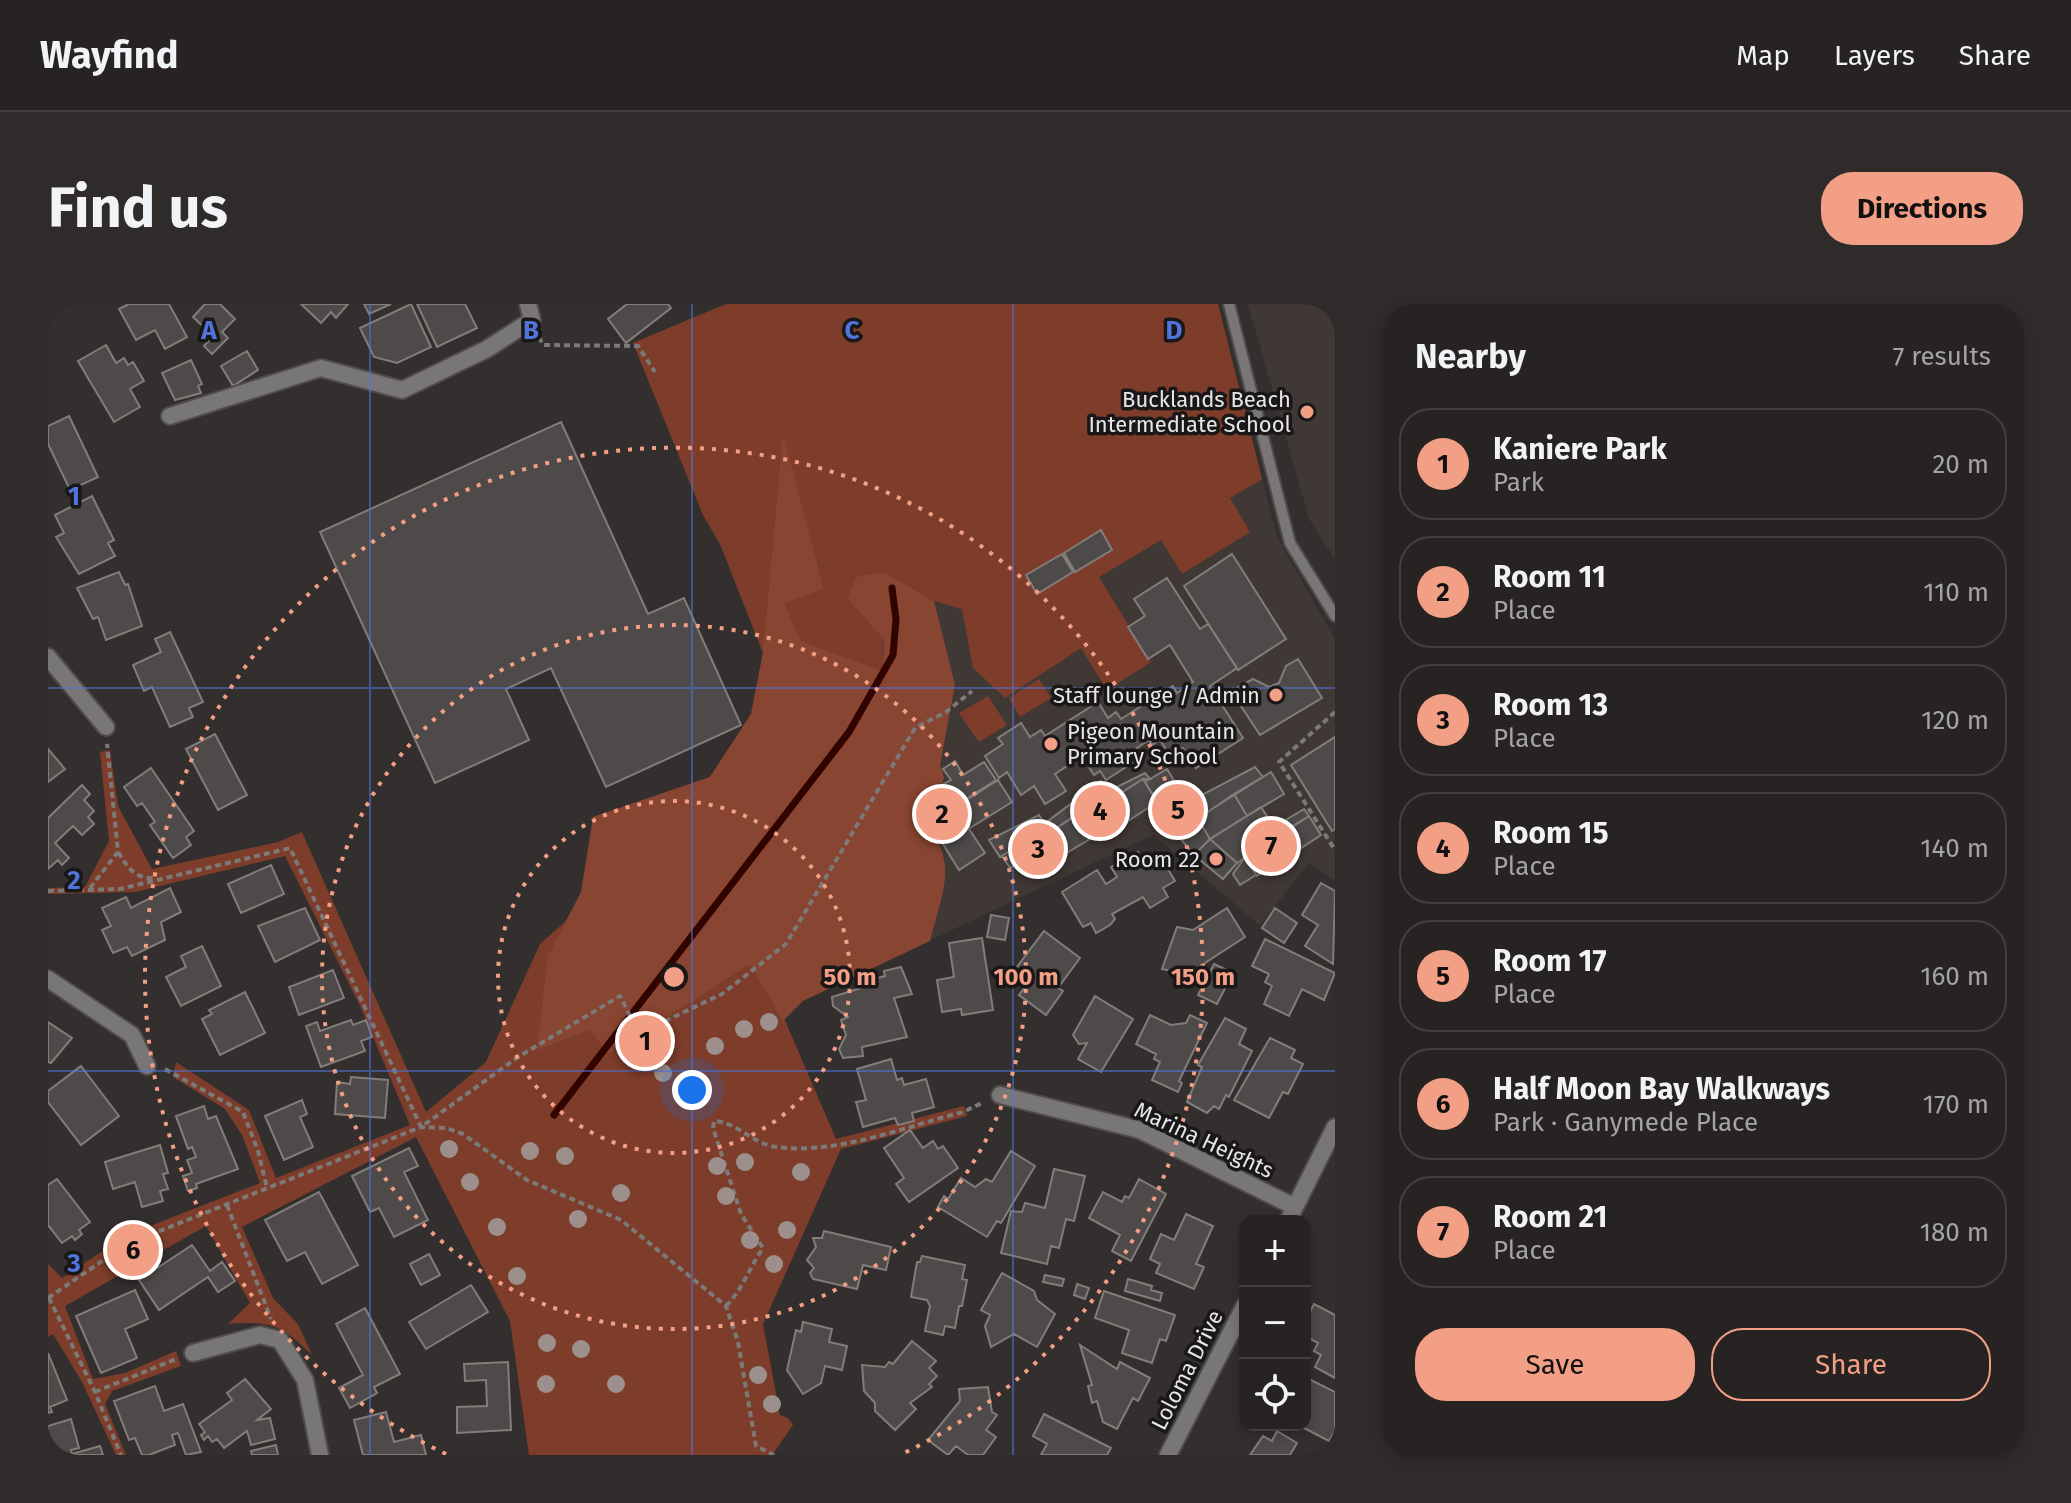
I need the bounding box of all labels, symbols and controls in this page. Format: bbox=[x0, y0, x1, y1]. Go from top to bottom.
text: Wayfind bbox=[40, 32, 178, 78]
text: Map bbox=[1736, 39, 1790, 72]
text: Layers bbox=[1834, 39, 1915, 72]
text: Share bbox=[1959, 39, 2031, 72]
button: Directions bbox=[1821, 172, 2023, 245]
text: Find us bbox=[48, 175, 228, 242]
text: A bbox=[200, 315, 217, 346]
text: B bbox=[523, 315, 539, 346]
text: C bbox=[845, 315, 860, 346]
text: D bbox=[1166, 315, 1183, 346]
text: Nearby bbox=[1415, 336, 1526, 377]
text: 7 results bbox=[1893, 341, 1991, 372]
place label: Bucklands Beach Intermediate School bbox=[1088, 386, 1291, 438]
marker: Bucklands Beach Intermediate School bbox=[1298, 403, 1316, 421]
text: Kaniere Park bbox=[1493, 431, 1667, 467]
text: 1 bbox=[1437, 449, 1449, 480]
text: 20 m bbox=[1932, 449, 1989, 480]
text: Park bbox=[1493, 467, 1544, 498]
text: 1 bbox=[68, 481, 80, 512]
text: Room 11 bbox=[1493, 559, 1606, 595]
text: 2 bbox=[1436, 577, 1450, 608]
text: 110 m bbox=[1923, 577, 1989, 608]
text: Place bbox=[1493, 595, 1556, 626]
place label: Staff lounge / Admin bbox=[1053, 682, 1260, 709]
marker: Staff lounge / Admin bbox=[1267, 686, 1285, 704]
text: Room 13 bbox=[1493, 687, 1608, 723]
text: 3 bbox=[1436, 705, 1450, 736]
text: 120 m bbox=[1921, 705, 1989, 736]
place label: Pigeon Mountain Primary School bbox=[1067, 718, 1235, 770]
text: Place bbox=[1493, 723, 1556, 754]
marker: Pigeon Mountain Primary School bbox=[1042, 735, 1060, 753]
pin: 5 bbox=[1152, 780, 1204, 840]
pin: 4 bbox=[1074, 781, 1126, 841]
pin: 2 bbox=[916, 784, 968, 844]
text: Room 15 bbox=[1493, 815, 1609, 851]
pin: 7 bbox=[1245, 816, 1297, 876]
pin: 3 bbox=[1012, 819, 1064, 879]
text: 4 bbox=[1436, 833, 1450, 864]
text: 140 m bbox=[1920, 833, 1989, 864]
place label: Room 22 bbox=[1115, 846, 1200, 873]
marker: Room 22 bbox=[1207, 850, 1225, 868]
text: Place bbox=[1493, 851, 1556, 882]
text: 2 bbox=[67, 865, 81, 896]
text: Room 17 bbox=[1493, 943, 1607, 979]
text: 5 bbox=[1436, 961, 1450, 992]
text: 160 m bbox=[1920, 961, 1989, 992]
centre of rings bbox=[660, 963, 688, 991]
text: 50 m bbox=[824, 963, 876, 991]
text: 100 m bbox=[993, 963, 1059, 991]
text: 150 m bbox=[1171, 963, 1235, 991]
text: Place bbox=[1493, 979, 1556, 1010]
pin: 1 bbox=[619, 1011, 671, 1071]
your location bbox=[672, 1070, 712, 1110]
text: Half Moon Bay Walkways bbox=[1493, 1071, 1830, 1107]
text: 6 bbox=[1436, 1089, 1450, 1120]
text: 170 m bbox=[1923, 1089, 1989, 1120]
street label: Marina Heights bbox=[1130, 1096, 1278, 1184]
text: Park · Ganymede Place bbox=[1493, 1107, 1758, 1138]
text: Room 21 bbox=[1493, 1199, 1607, 1235]
map controls bbox=[1239, 1215, 1311, 1431]
button: + bbox=[1239, 1215, 1311, 1287]
text: 7 bbox=[1437, 1217, 1449, 1248]
text: 180 m bbox=[1920, 1217, 1989, 1248]
pin: 6 bbox=[107, 1220, 159, 1280]
text: Place bbox=[1493, 1235, 1556, 1266]
text: 3 bbox=[66, 1248, 81, 1279]
button: − bbox=[1239, 1287, 1311, 1359]
street label: Loloma Drive bbox=[1145, 1306, 1229, 1434]
button: Save bbox=[1415, 1328, 1695, 1401]
button: Share bbox=[1711, 1328, 1991, 1401]
button: locate bbox=[1239, 1359, 1311, 1431]

